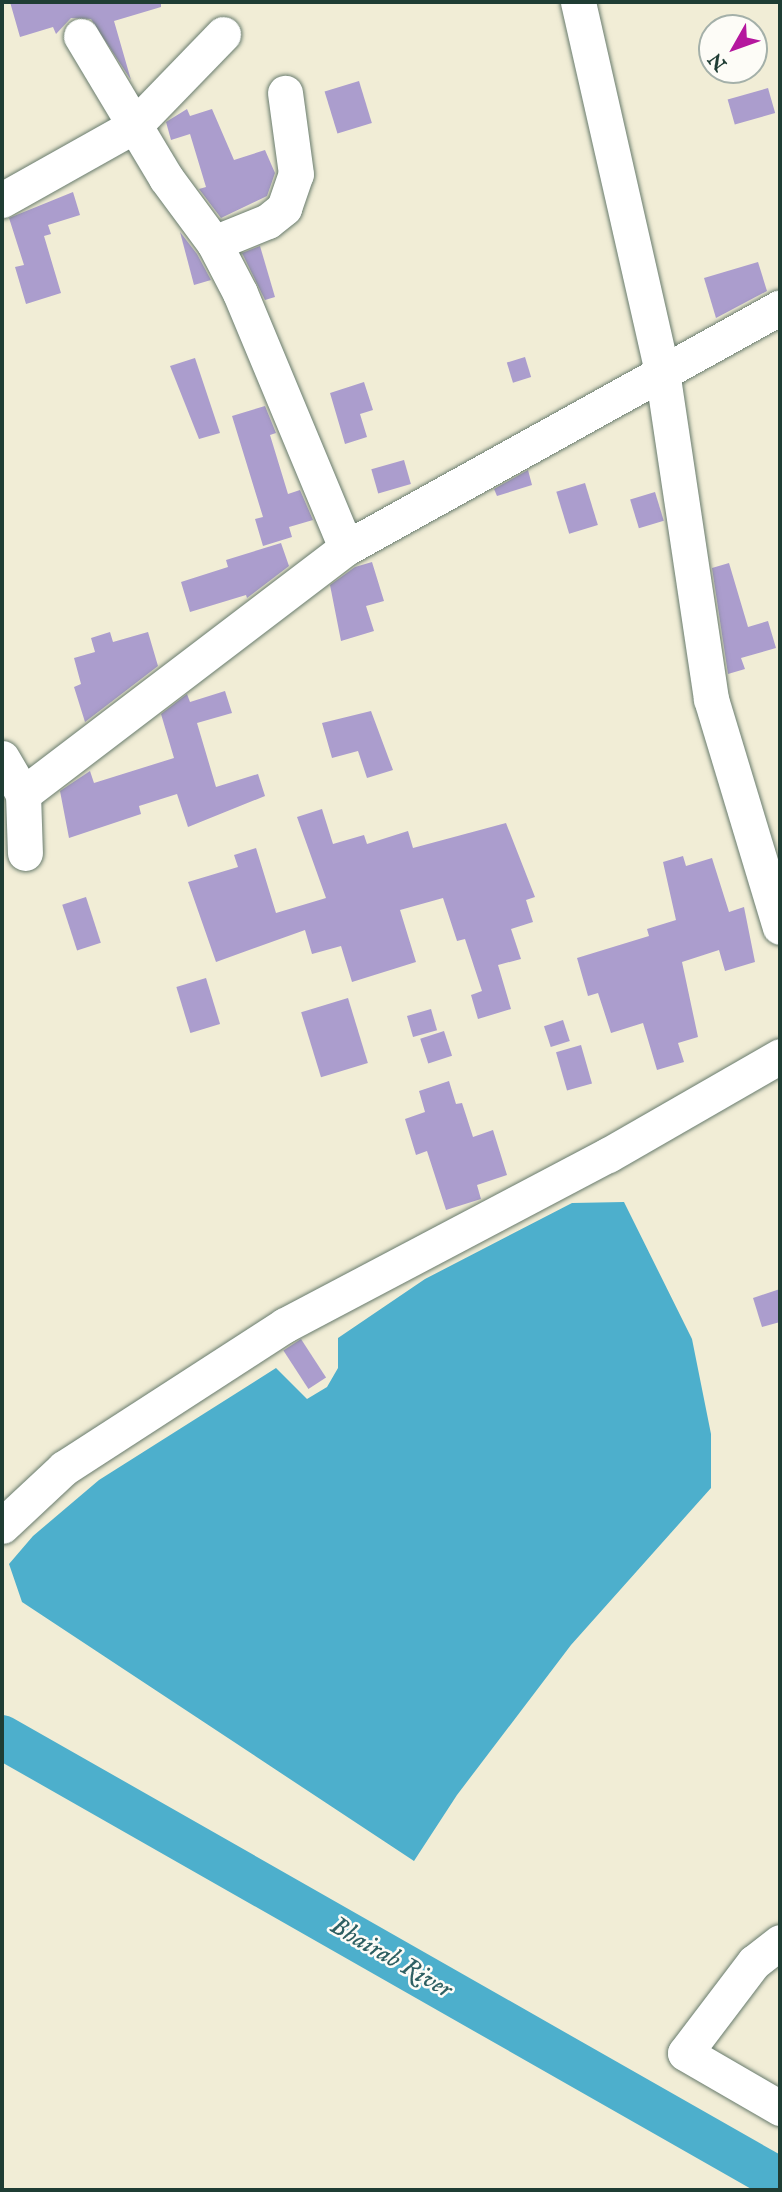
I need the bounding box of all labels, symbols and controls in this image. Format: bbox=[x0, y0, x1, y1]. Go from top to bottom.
north arrow bbox=[698, 14, 768, 84]
text: N bbox=[704, 47, 733, 75]
water label: Bhairab River bbox=[324, 1910, 458, 2006]

